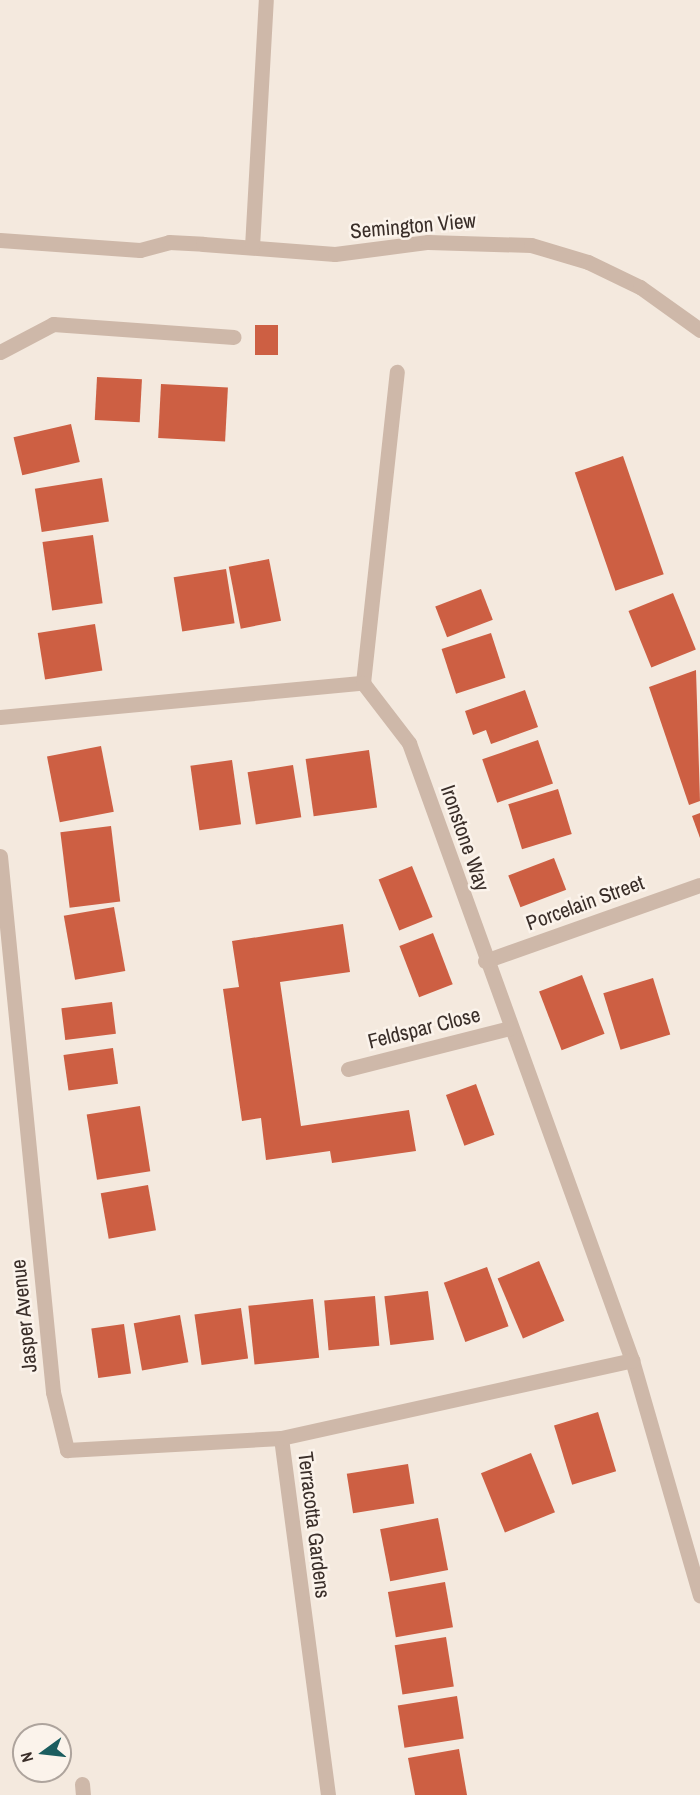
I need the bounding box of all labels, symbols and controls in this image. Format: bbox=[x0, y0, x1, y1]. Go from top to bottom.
street label: Semington View bbox=[349, 208, 477, 244]
street label: Ironstone Way bbox=[435, 782, 495, 894]
street label: Porcelain Street bbox=[523, 870, 647, 936]
street label: Feldspar Close bbox=[365, 1002, 483, 1054]
street label: Jasper Avenue bbox=[5, 1258, 43, 1374]
street label: Terracotta Gardens bbox=[293, 1450, 335, 1600]
north arrow bbox=[12, 1723, 72, 1783]
text: N bbox=[15, 1750, 38, 1765]

